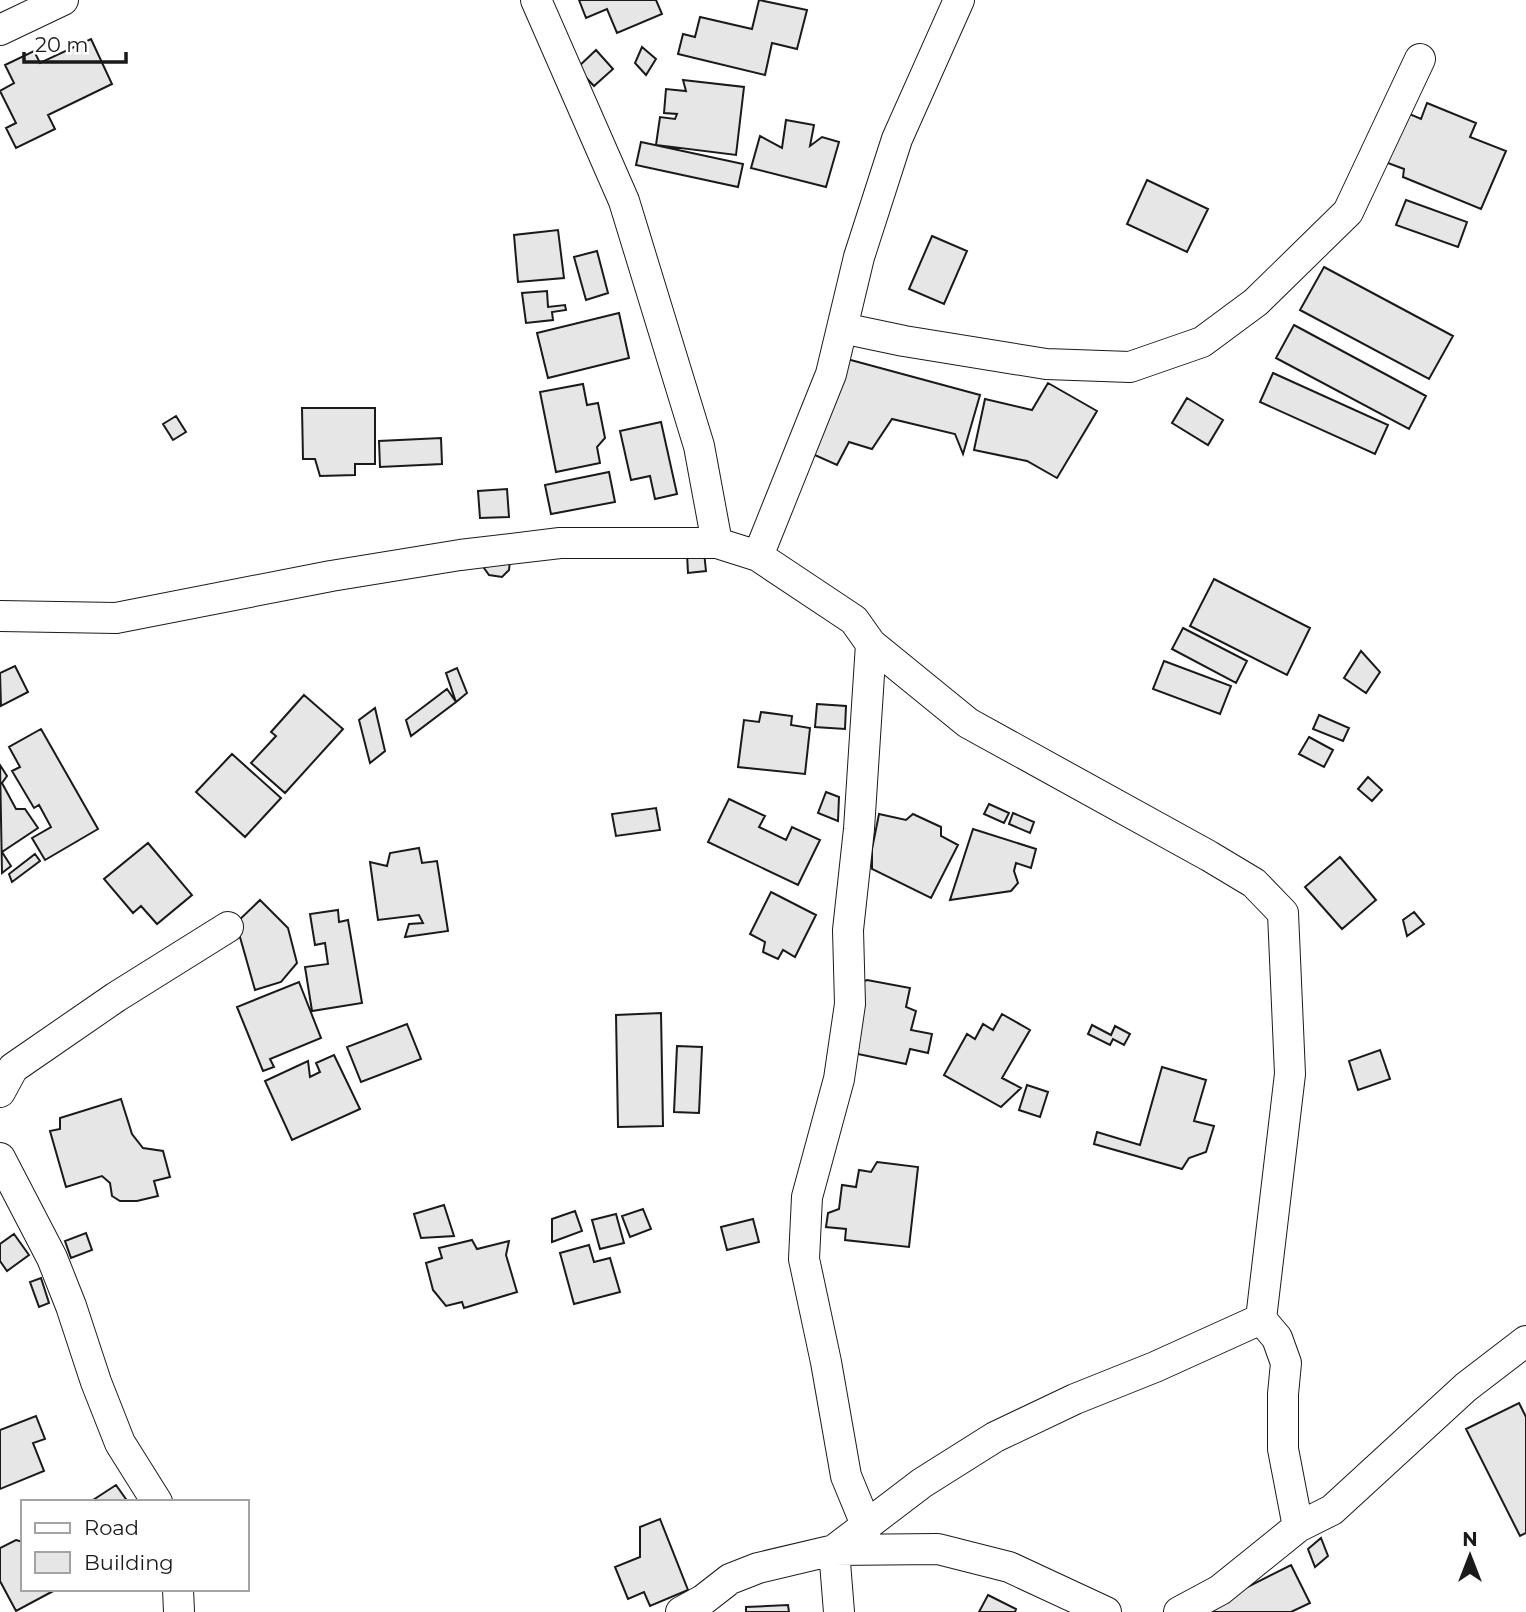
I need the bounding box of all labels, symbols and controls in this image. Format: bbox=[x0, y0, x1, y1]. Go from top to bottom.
scale bar bbox=[24, 21, 126, 65]
text: 20 m bbox=[35, 32, 89, 57]
legend bbox=[21, 1500, 248, 1591]
text: Road bbox=[84, 1515, 139, 1540]
north arrow bbox=[1435, 1521, 1505, 1591]
text: N bbox=[1462, 1528, 1478, 1551]
text: Building bbox=[84, 1550, 174, 1575]

